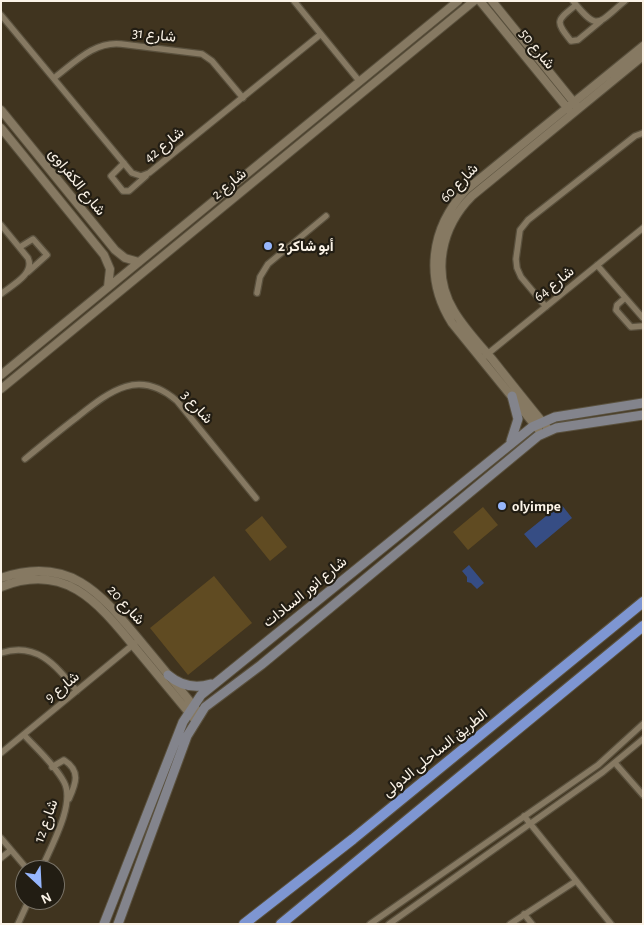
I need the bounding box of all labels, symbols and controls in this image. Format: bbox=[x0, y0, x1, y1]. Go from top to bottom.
street label: شارع 31 bbox=[131, 24, 177, 46]
street label: شارع 50 bbox=[515, 25, 559, 73]
street label: شارع 42 bbox=[140, 123, 188, 167]
street label: شارع الكفراوى bbox=[44, 145, 110, 219]
street label: شارع 60 bbox=[436, 160, 482, 206]
street label: شارع 2 bbox=[208, 165, 250, 203]
place label: أبو شاكر 2 bbox=[278, 237, 334, 255]
marker: أبو شاكر 2 bbox=[262, 240, 274, 252]
street label: شارع 64 bbox=[530, 262, 578, 306]
street label: شارع 3 bbox=[177, 387, 217, 427]
place label: olyimpe bbox=[512, 497, 561, 515]
marker: olyimpe bbox=[496, 500, 508, 512]
street label: شارع انور السادات bbox=[259, 553, 351, 631]
street label: شارع 20 bbox=[103, 581, 149, 629]
street label: شارع 9 bbox=[41, 668, 83, 706]
street label: الطريق الساحلى الدولى bbox=[379, 705, 491, 801]
street label: شارع 12 bbox=[30, 797, 62, 845]
north arrow bbox=[15, 860, 65, 910]
text: N bbox=[39, 889, 53, 906]

